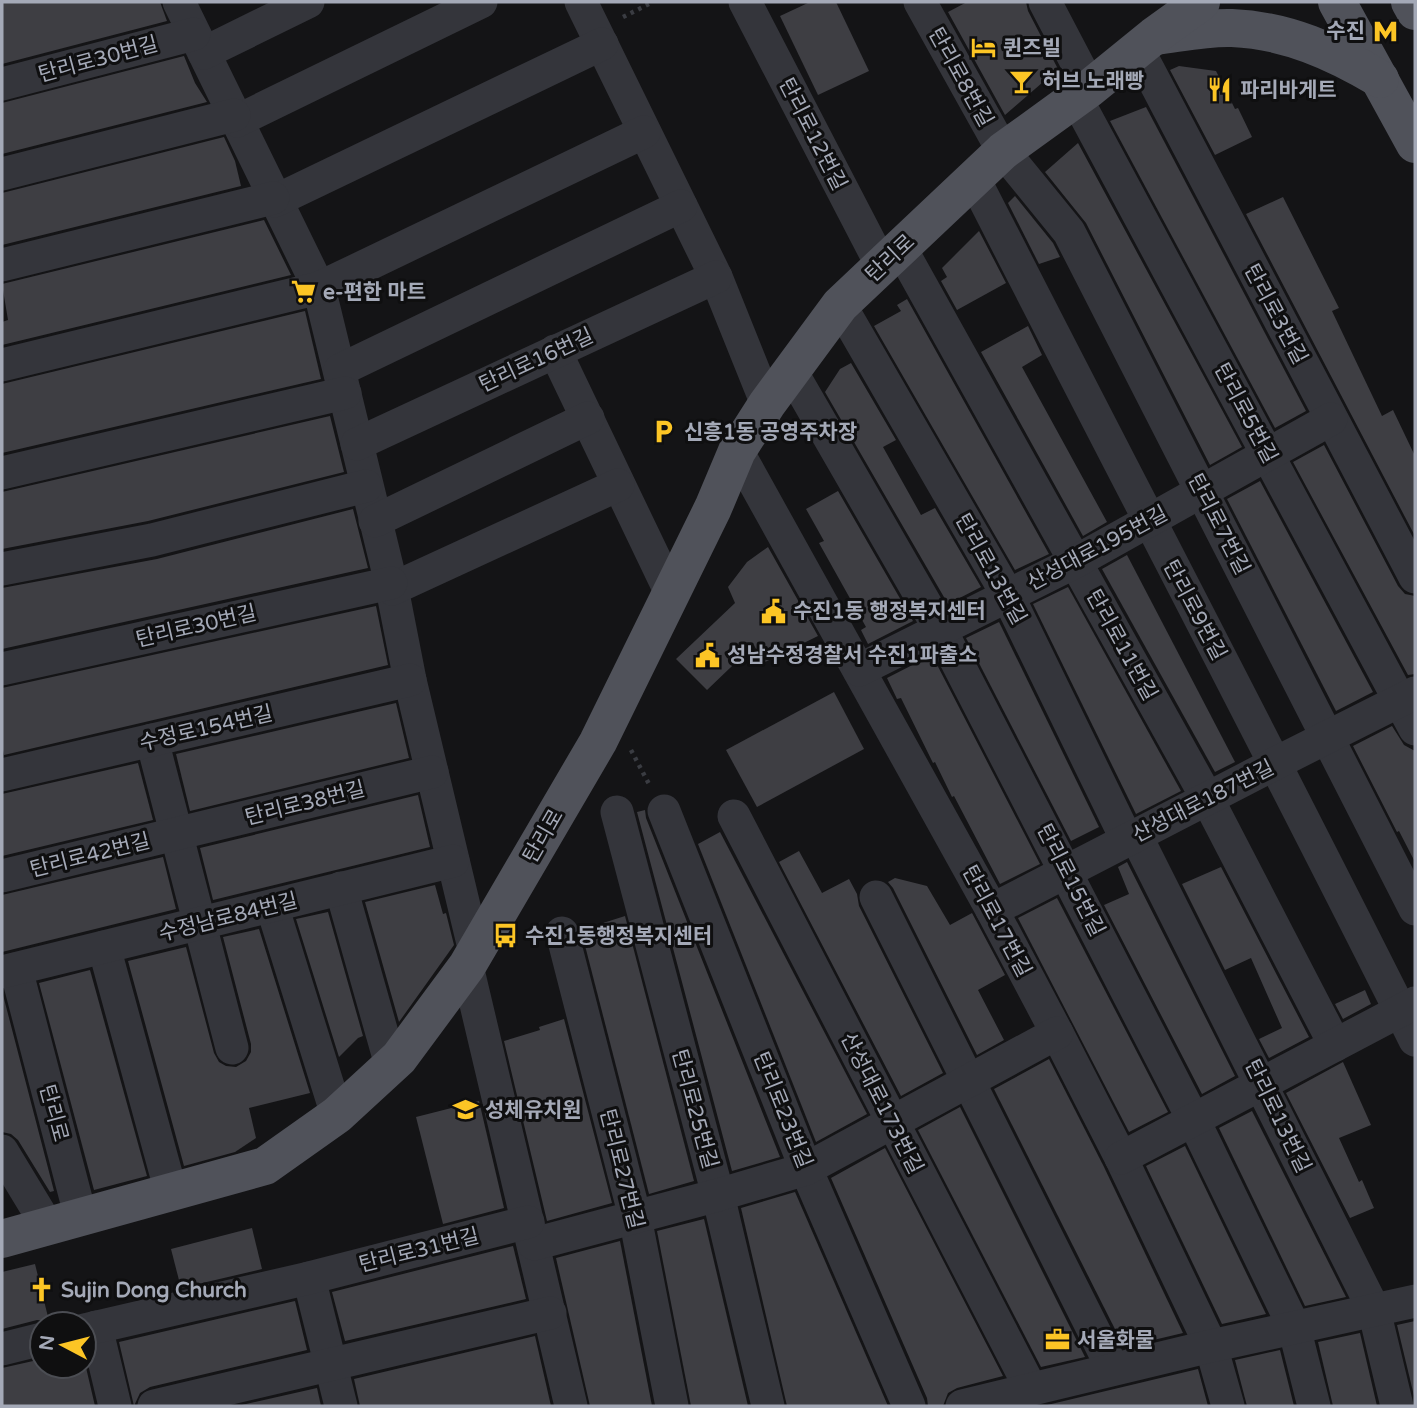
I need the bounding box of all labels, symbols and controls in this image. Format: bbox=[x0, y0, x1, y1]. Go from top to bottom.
metro station icon: 수진 bbox=[1371, 17, 1399, 45]
place label: 수진 bbox=[1326, 19, 1365, 44]
street label: 탄리로8번길 bbox=[923, 23, 998, 131]
street label: 탄리로30번길 bbox=[35, 31, 161, 87]
hotel icon: 퀸즈빌 bbox=[969, 34, 997, 62]
place label: 퀸즈빌 bbox=[1003, 36, 1061, 61]
bar icon: 허브 노래빵 bbox=[1008, 67, 1036, 95]
place label: 허브 노래빵 bbox=[1042, 69, 1144, 94]
street label: 탄리로12번길 bbox=[774, 74, 852, 195]
restaurant icon: 파리바게트 bbox=[1206, 76, 1234, 104]
place label: 파리바게트 bbox=[1240, 78, 1337, 103]
street label: 탄리로 bbox=[861, 229, 920, 287]
street label: 탄리로3번길 bbox=[1239, 260, 1312, 369]
supermarket icon: e-편한 마트 bbox=[289, 278, 317, 306]
place label: e-편한 마트 bbox=[323, 280, 426, 305]
street label: 탄리로16번길 bbox=[475, 323, 597, 398]
street label: 탄리로5번길 bbox=[1209, 359, 1282, 468]
parking icon: 신흥1동 공영주차장 bbox=[650, 418, 678, 446]
place label: 신흥1동 공영주차장 bbox=[684, 420, 857, 445]
street label: 탄리로7번길 bbox=[1182, 470, 1255, 579]
street label: 산성대로195번길 bbox=[1023, 501, 1172, 596]
street label: 탄리로13번길 bbox=[950, 509, 1031, 629]
street label: 탄리로9번길 bbox=[1158, 556, 1231, 665]
street label: 탄리로11번길 bbox=[1081, 585, 1162, 705]
public building icon: 수진1동 행정복지센터 bbox=[759, 597, 787, 625]
place label: 수진1동 행정복지센터 bbox=[793, 599, 986, 624]
street label: 탄리로30번길 bbox=[133, 600, 259, 652]
public building icon: 성남수정경찰서 수진1파출소 bbox=[693, 641, 721, 669]
place label: 성남수정경찰서 수진1파출소 bbox=[727, 643, 978, 668]
street label: 수정로154번길 bbox=[137, 701, 275, 756]
street label: 산성대로187번길 bbox=[1128, 755, 1278, 848]
street label: 탄리로38번길 bbox=[242, 776, 368, 830]
street label: 탄리로 bbox=[518, 805, 569, 868]
street label: 탄리로15번길 bbox=[1032, 820, 1110, 941]
street label: 탄리로42번길 bbox=[27, 828, 153, 882]
street label: 탄리로17번길 bbox=[957, 861, 1036, 981]
street label: 수정남로84번길 bbox=[156, 888, 300, 947]
bus stop icon: 수진1동행정복지센터 bbox=[491, 922, 519, 950]
place label: 수진1동행정복지센터 bbox=[525, 924, 712, 949]
street label: 산성대로173번길 bbox=[835, 1028, 928, 1178]
street label: 탄리로25번길 bbox=[667, 1046, 723, 1172]
street label: 탄리로23번길 bbox=[748, 1048, 817, 1172]
street label: 탄리로13번길 bbox=[1239, 1055, 1316, 1177]
street label: 탄리로 bbox=[34, 1082, 73, 1144]
school or university icon: 성체유치원 bbox=[451, 1096, 479, 1124]
place label: 성체유치원 bbox=[485, 1098, 582, 1123]
street label: 탄리로27번길 bbox=[595, 1106, 649, 1232]
street label: 탄리로31번길 bbox=[356, 1223, 482, 1277]
church icon: Sujin Dong Church bbox=[27, 1276, 55, 1304]
place label: Sujin Dong Church bbox=[61, 1278, 247, 1303]
north arrow bbox=[28, 1310, 98, 1380]
office icon: 서울화물 bbox=[1043, 1326, 1071, 1354]
place label: 서울화물 bbox=[1077, 1328, 1154, 1353]
text: N bbox=[35, 1334, 59, 1352]

